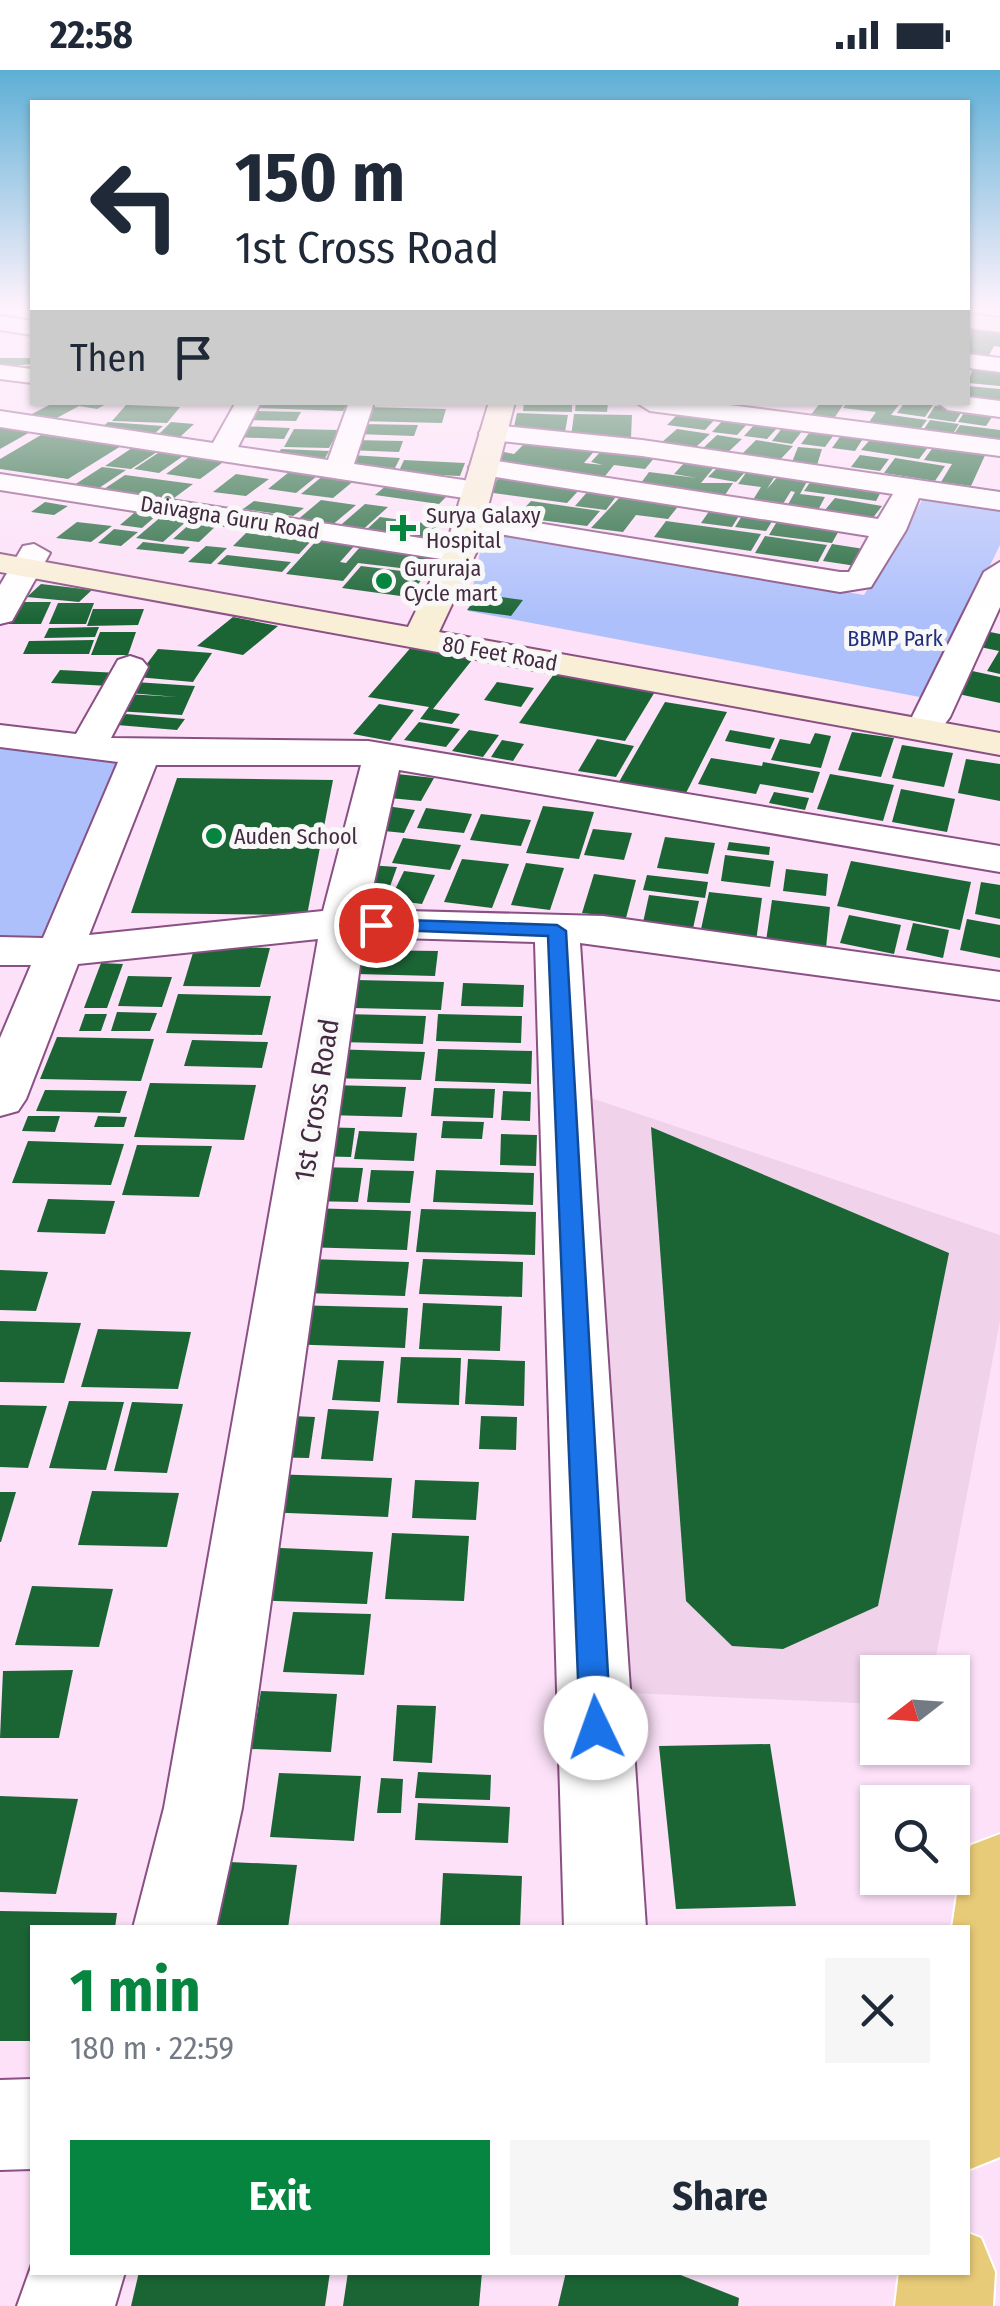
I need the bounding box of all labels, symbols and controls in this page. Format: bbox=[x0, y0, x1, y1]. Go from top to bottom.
text: 22:58 bbox=[50, 12, 133, 58]
text: 150 m bbox=[235, 136, 405, 220]
icon: left bbox=[70, 140, 200, 270]
text: 1st Cross Road bbox=[235, 221, 499, 275]
icon: arrive bbox=[166, 330, 221, 385]
text: Then bbox=[70, 335, 146, 381]
street label: Daivagna Guru Road bbox=[138, 490, 321, 545]
place label: Surya Galaxy Hospital bbox=[426, 502, 541, 554]
marker: Surya Galaxy Hospital bbox=[390, 515, 416, 541]
place label: Gururaja Cycle mart bbox=[404, 555, 498, 607]
marker: Gururaja Cycle mart bbox=[373, 570, 395, 592]
park label: BBMP Park bbox=[847, 625, 943, 652]
street label: 80 Feet Road bbox=[440, 630, 559, 677]
place label: Auden School bbox=[234, 823, 358, 850]
marker: Auden School bbox=[203, 825, 225, 847]
pin bbox=[334, 883, 419, 968]
icon: arrive bbox=[349, 898, 404, 953]
street label: 1st Cross Road bbox=[287, 1016, 346, 1184]
north arrow bbox=[860, 1655, 970, 1765]
map controls bbox=[860, 1655, 970, 1895]
position arrow bbox=[544, 1676, 648, 1780]
button: search bbox=[860, 1785, 970, 1895]
text: 1 min bbox=[70, 1955, 201, 2027]
button: close bbox=[825, 1958, 930, 2063]
text: 180 m · 22:59 bbox=[70, 2029, 234, 2067]
button: Exit bbox=[70, 2140, 490, 2255]
button: Share bbox=[510, 2140, 930, 2255]

